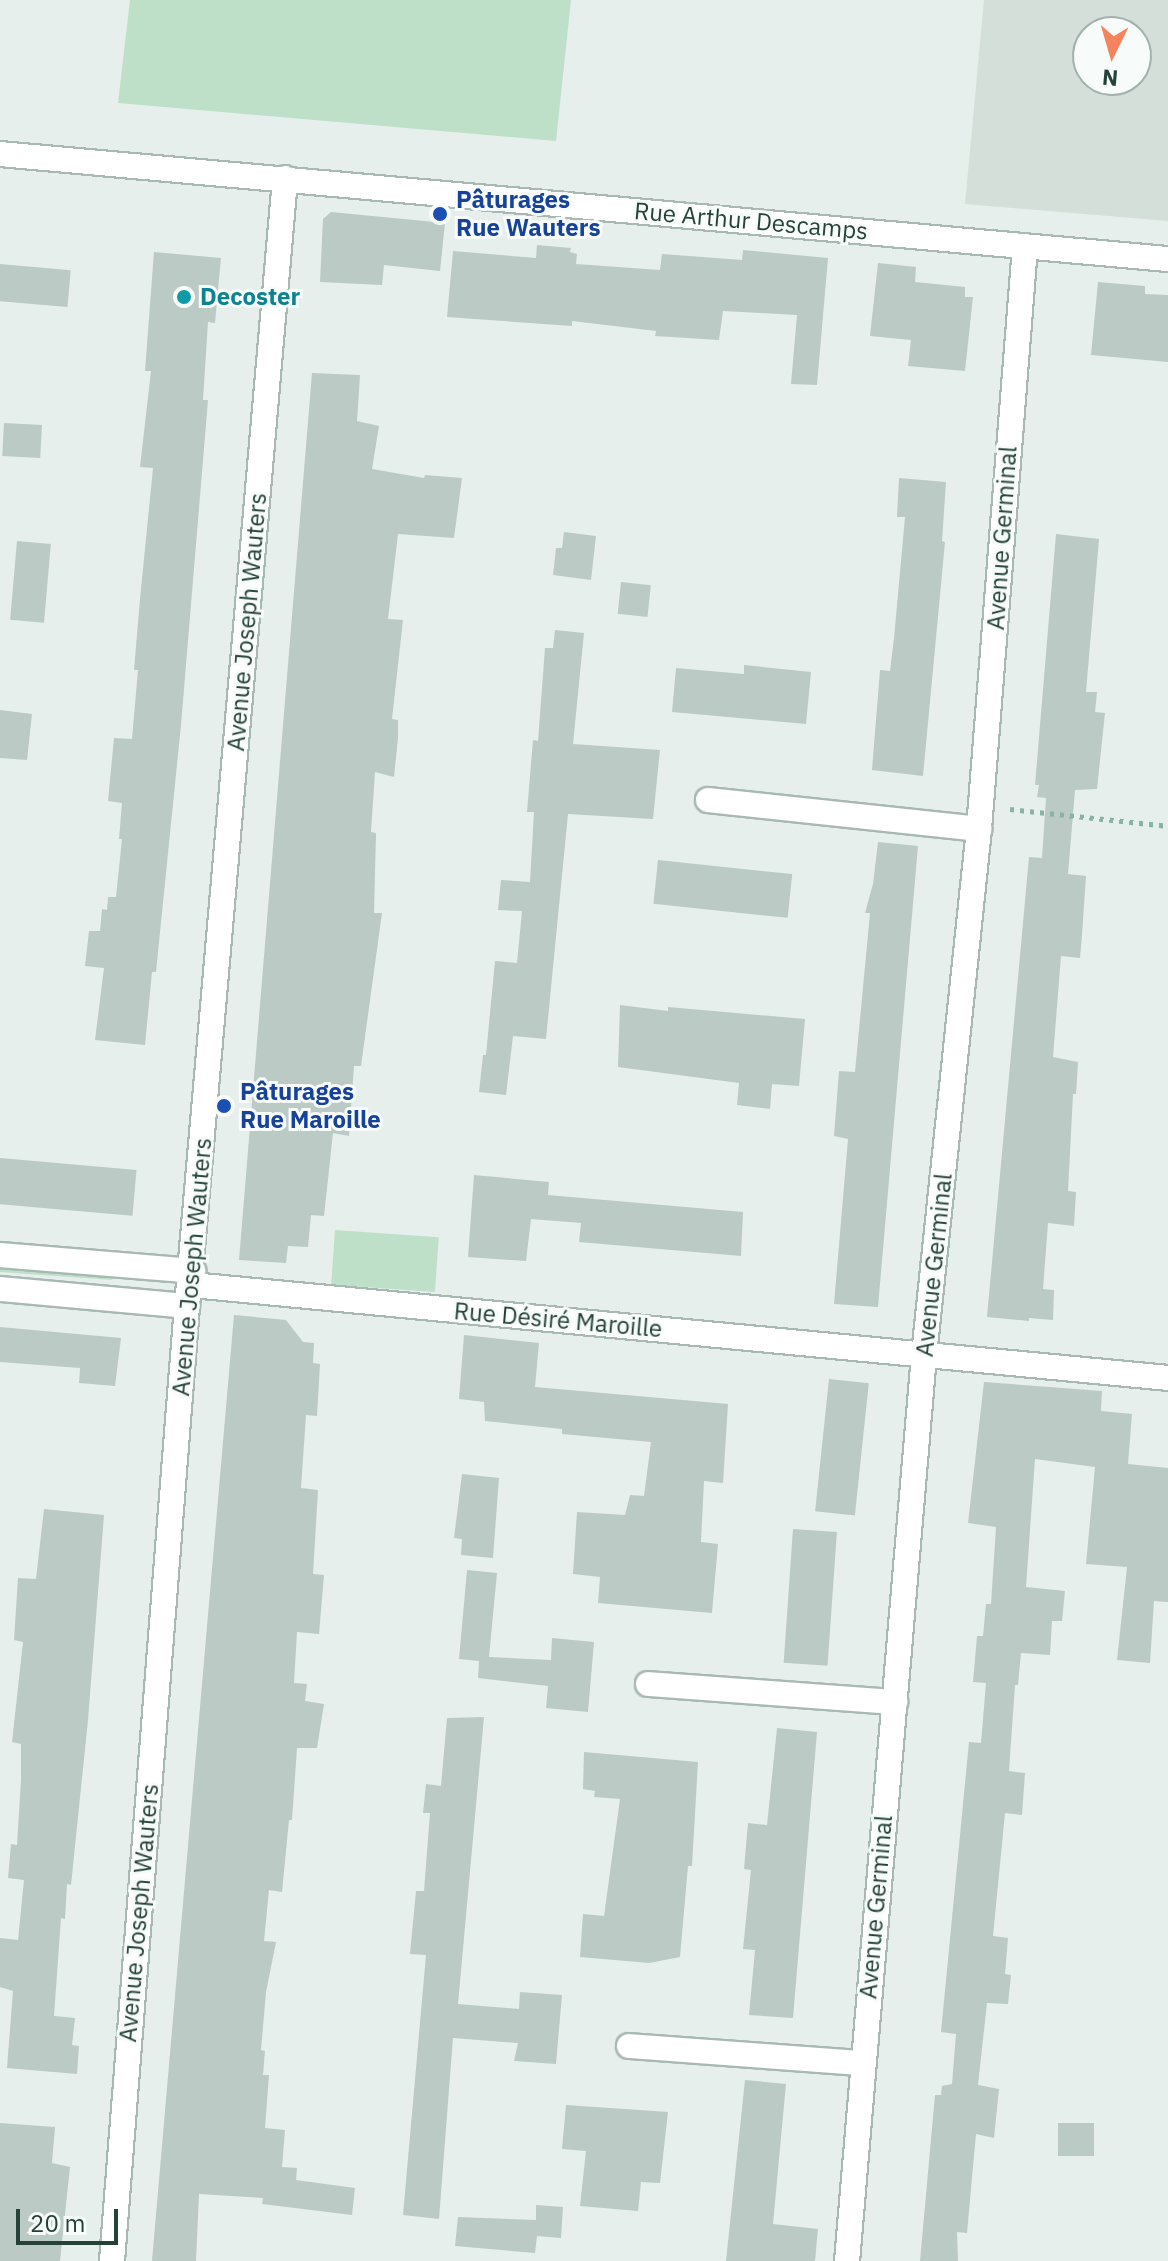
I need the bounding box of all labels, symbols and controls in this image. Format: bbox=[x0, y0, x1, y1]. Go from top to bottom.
north arrow bbox=[1072, 16, 1152, 96]
text: N bbox=[1101, 63, 1119, 94]
place label: Pâturages Rue Wauters bbox=[456, 186, 601, 242]
street label: Rue Arthur Descamps bbox=[633, 196, 869, 246]
marker: Pâturages Rue Wauters bbox=[431, 205, 449, 223]
place label: Decoster bbox=[200, 283, 300, 311]
marker: Decoster bbox=[175, 288, 193, 306]
street label: Avenue Germinal bbox=[981, 445, 1023, 631]
street label: Avenue Joseph Wauters bbox=[221, 492, 273, 752]
place label: Pâturages Rue Maroille bbox=[240, 1078, 381, 1134]
marker: Pâturages Rue Maroille bbox=[215, 1097, 233, 1115]
street label: Avenue Joseph Wauters bbox=[166, 1137, 218, 1397]
street label: Avenue Germinal bbox=[910, 1172, 958, 1358]
street label: Rue Désiré Maroille bbox=[453, 1297, 663, 1343]
street label: Avenue Joseph Wauters bbox=[113, 1783, 165, 2043]
street label: Avenue Germinal bbox=[854, 1814, 898, 2000]
scale bar bbox=[20, 2193, 122, 2243]
text: 20 m bbox=[30, 2207, 85, 2239]

